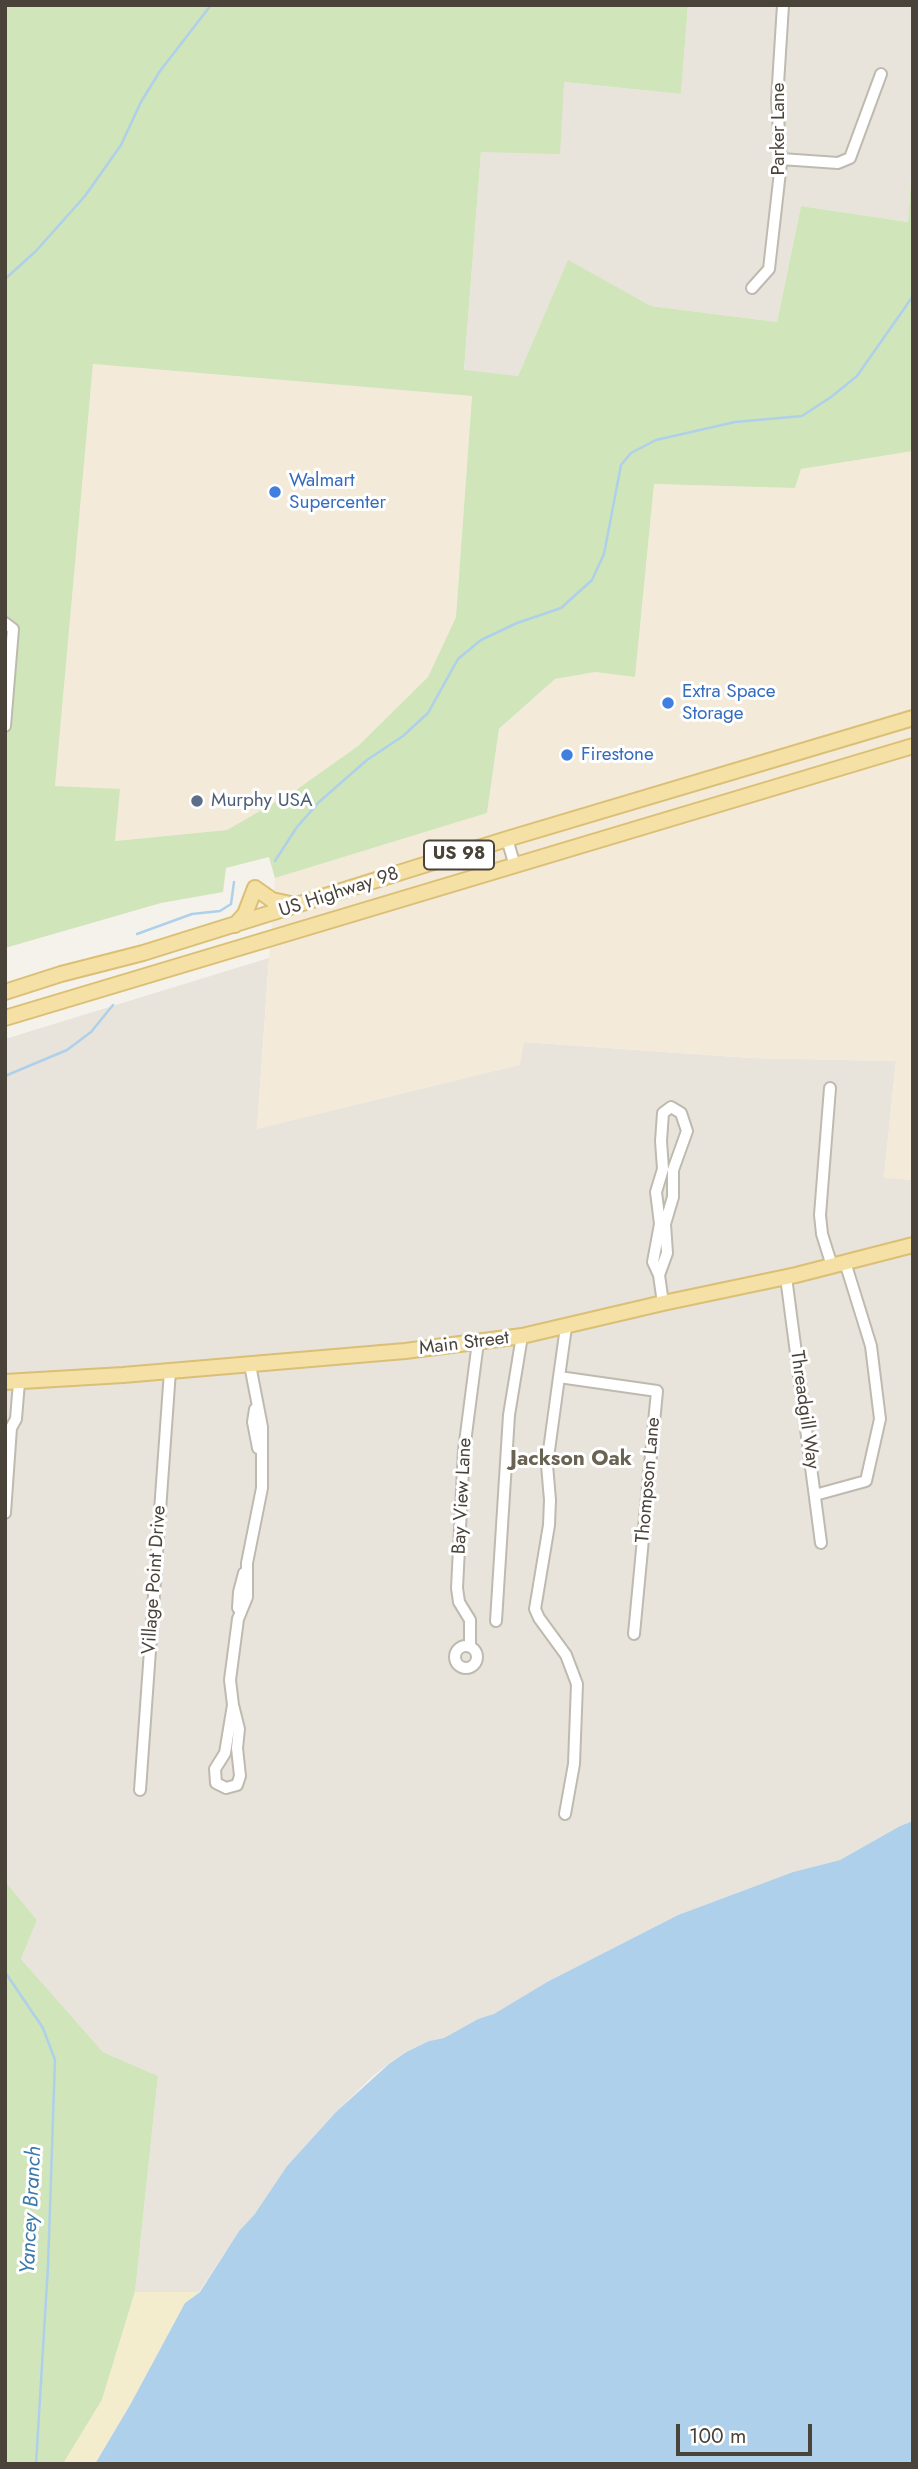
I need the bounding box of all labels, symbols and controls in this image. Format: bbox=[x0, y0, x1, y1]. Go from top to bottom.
street label: Parker Lane bbox=[768, 82, 790, 176]
place label: Walmart Supercenter bbox=[289, 470, 386, 514]
marker: Walmart Supercenter bbox=[267, 484, 283, 500]
place label: Extra Space Storage bbox=[682, 681, 776, 725]
marker: Extra Space Storage bbox=[660, 695, 676, 711]
place label: Firestone bbox=[581, 744, 654, 766]
marker: Firestone bbox=[559, 747, 575, 763]
place label: Murphy USA bbox=[211, 790, 312, 812]
marker: Murphy USA bbox=[189, 793, 205, 809]
road number: US 98 bbox=[424, 840, 494, 870]
street label: US Highway 98 bbox=[276, 863, 402, 923]
street label: Main Street bbox=[418, 1327, 510, 1361]
street label: Threadgill Way bbox=[784, 1349, 824, 1471]
street label: Thompson Lane bbox=[632, 1416, 666, 1544]
street label: Bay View Lane bbox=[449, 1437, 477, 1555]
district label: Jackson Oak bbox=[510, 1447, 632, 1473]
street label: Village Point Drive bbox=[138, 1505, 172, 1655]
water label: Yancey Branch bbox=[16, 2145, 48, 2275]
scale bar bbox=[680, 2410, 816, 2454]
text: 100 m bbox=[689, 2421, 746, 2451]

